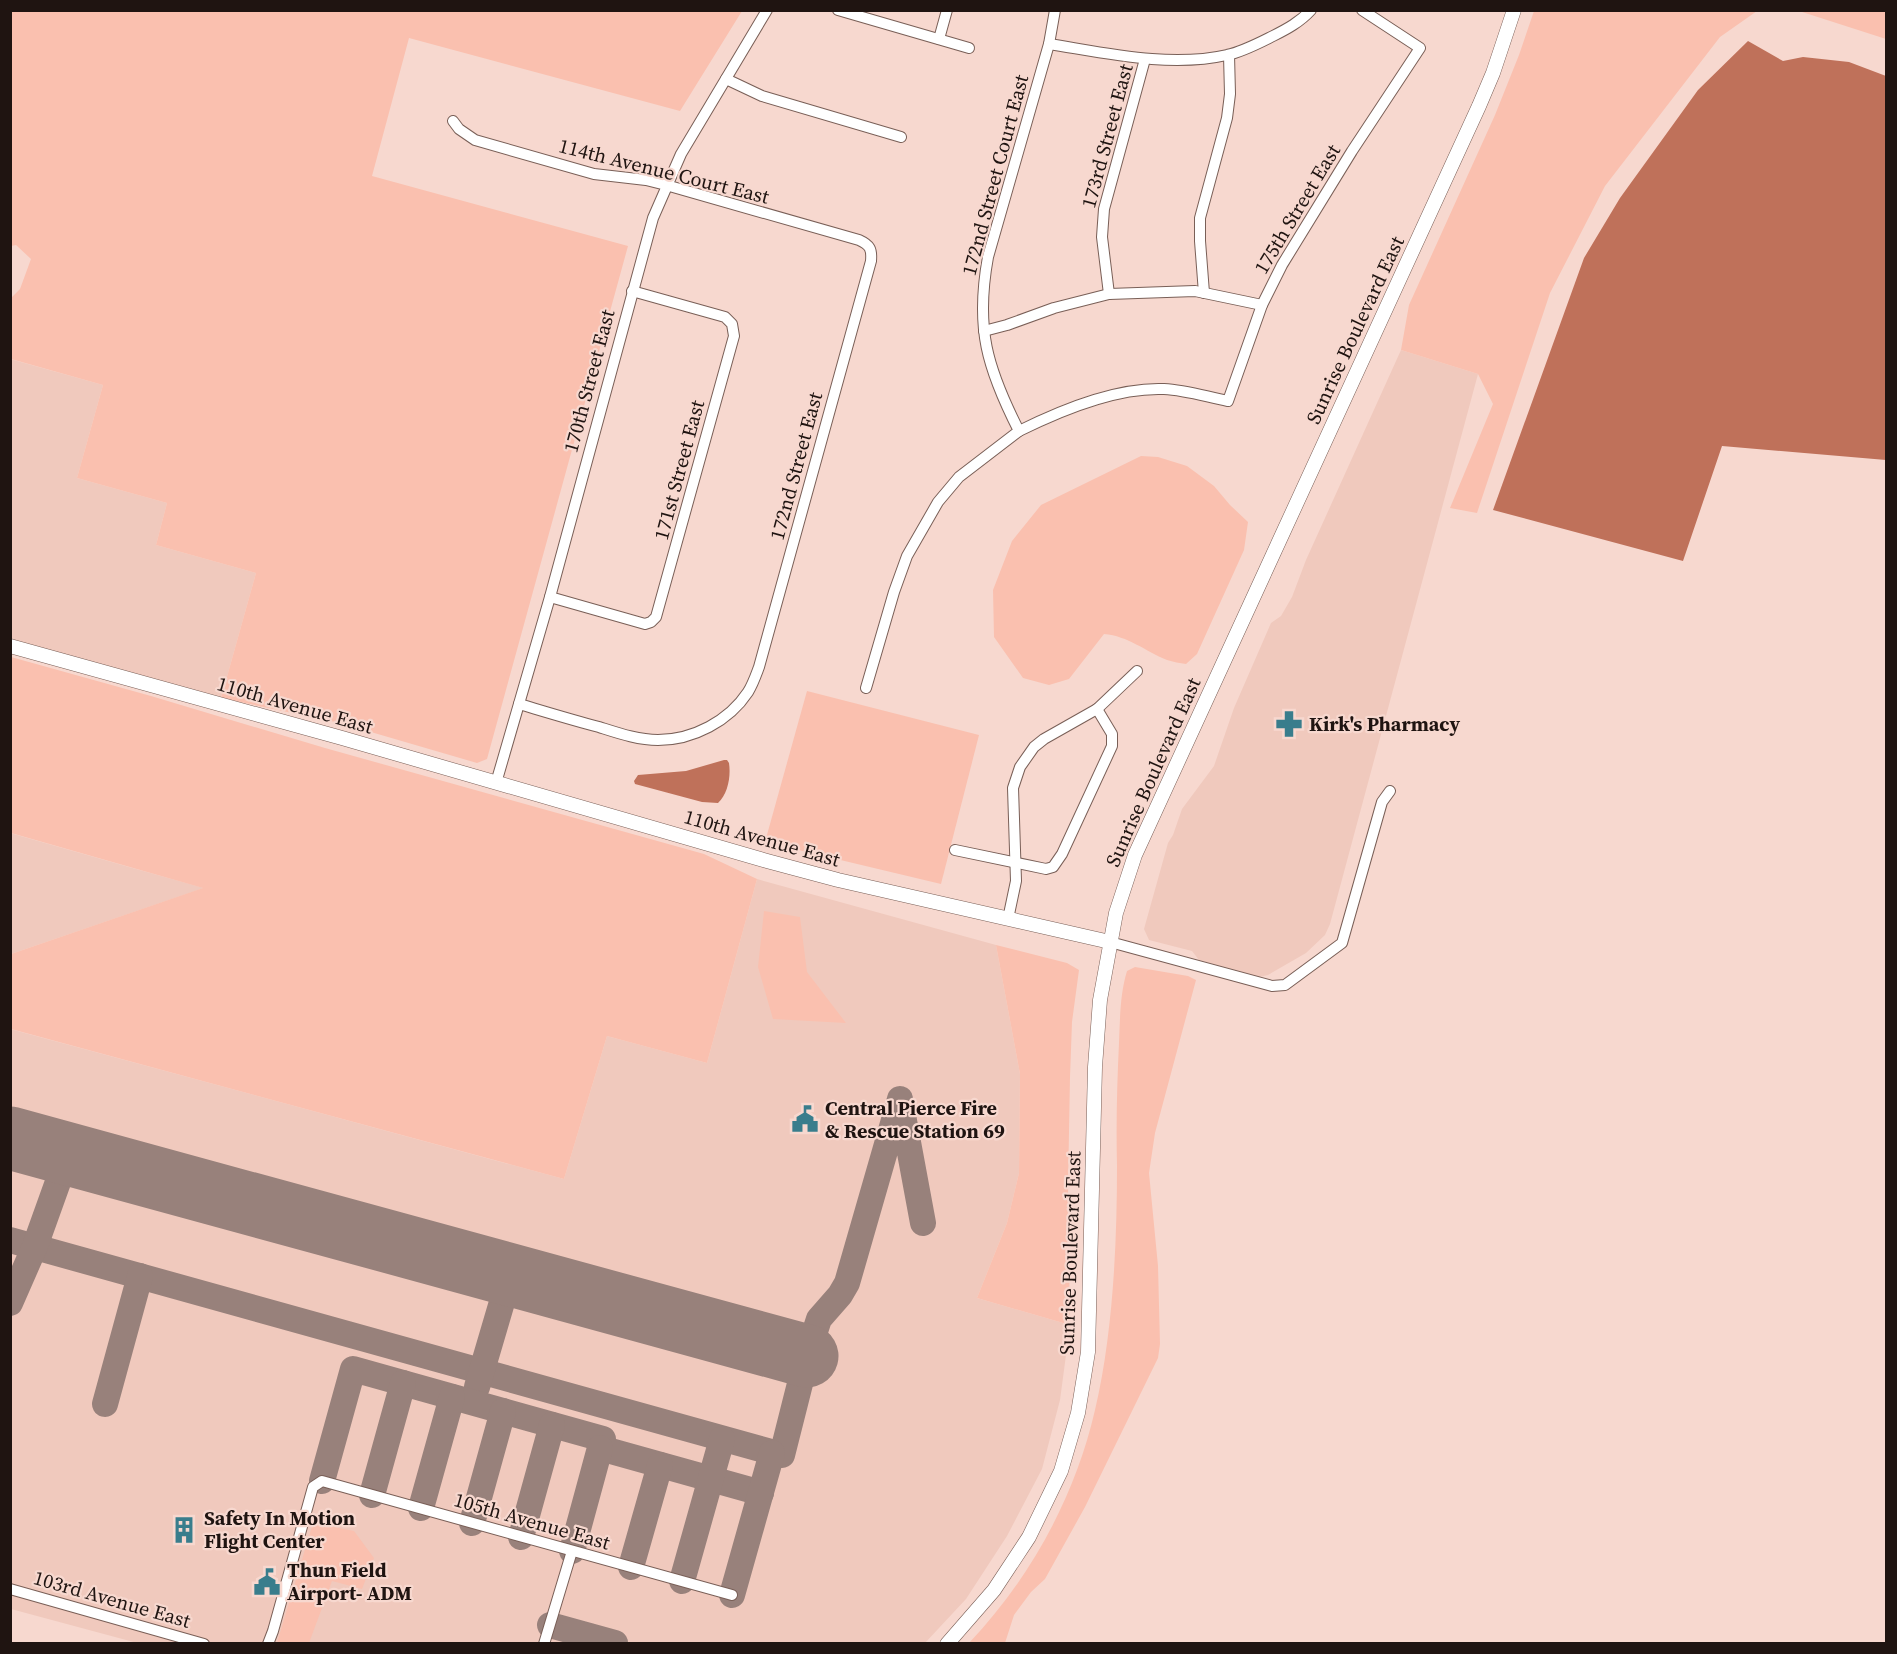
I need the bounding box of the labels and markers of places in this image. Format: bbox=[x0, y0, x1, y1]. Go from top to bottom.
pharmacy icon: Kirk's Pharmacy bbox=[1274, 709, 1304, 739]
place label: Kirk's Pharmacy bbox=[1309, 710, 1460, 738]
place label: Central Pierce Fire & Rescue Station 69 bbox=[825, 1094, 1005, 1145]
public building icon: Central Pierce Fire & Rescue Station 69 bbox=[790, 1104, 820, 1134]
place label: Safety In Motion Flight Center bbox=[204, 1504, 355, 1555]
building icon: Safety In Motion Flight Center bbox=[169, 1515, 199, 1545]
place label: Thun Field Airport- ADM bbox=[287, 1556, 412, 1607]
public building icon: Thun Field Airport- ADM bbox=[252, 1567, 282, 1597]

